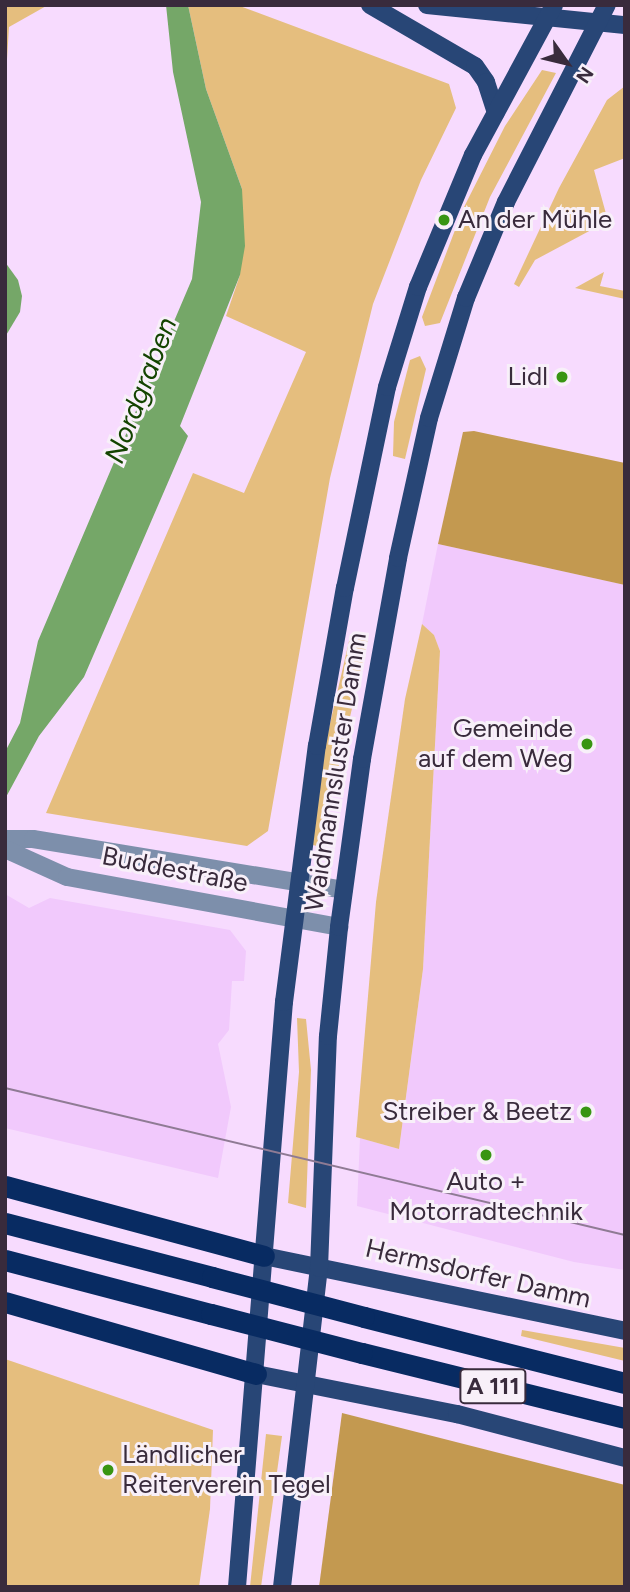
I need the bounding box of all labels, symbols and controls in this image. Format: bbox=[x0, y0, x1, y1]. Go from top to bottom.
north arrow bbox=[532, 28, 602, 98]
text: N bbox=[571, 63, 598, 88]
place label: An der Mühle bbox=[458, 204, 612, 236]
marker: An der Mühle bbox=[436, 212, 452, 228]
water label: Nordgraben bbox=[97, 312, 183, 468]
place label: Lidl bbox=[507, 361, 548, 393]
marker: Lidl bbox=[554, 369, 570, 385]
street label: Waidmannsluster Damm bbox=[299, 630, 373, 914]
place label: Gemeinde auf dem Weg bbox=[418, 713, 573, 774]
marker: Gemeinde auf dem Weg bbox=[579, 736, 595, 752]
street label: Buddestraße bbox=[99, 841, 251, 899]
place label: Streiber & Beetz bbox=[383, 1096, 572, 1128]
marker: Streiber & Beetz bbox=[578, 1104, 594, 1120]
marker: Auto + Motorradtechnik bbox=[478, 1147, 494, 1163]
place label: Auto + Motorradtechnik bbox=[389, 1166, 583, 1228]
street label: Hermsdorfer Damm bbox=[362, 1233, 594, 1315]
road number: A 111 bbox=[458, 1366, 528, 1406]
place label: Ländlicher Reiterverein Tegel bbox=[122, 1439, 331, 1500]
marker: Ländlicher Reiterverein Tegel bbox=[100, 1462, 116, 1478]

